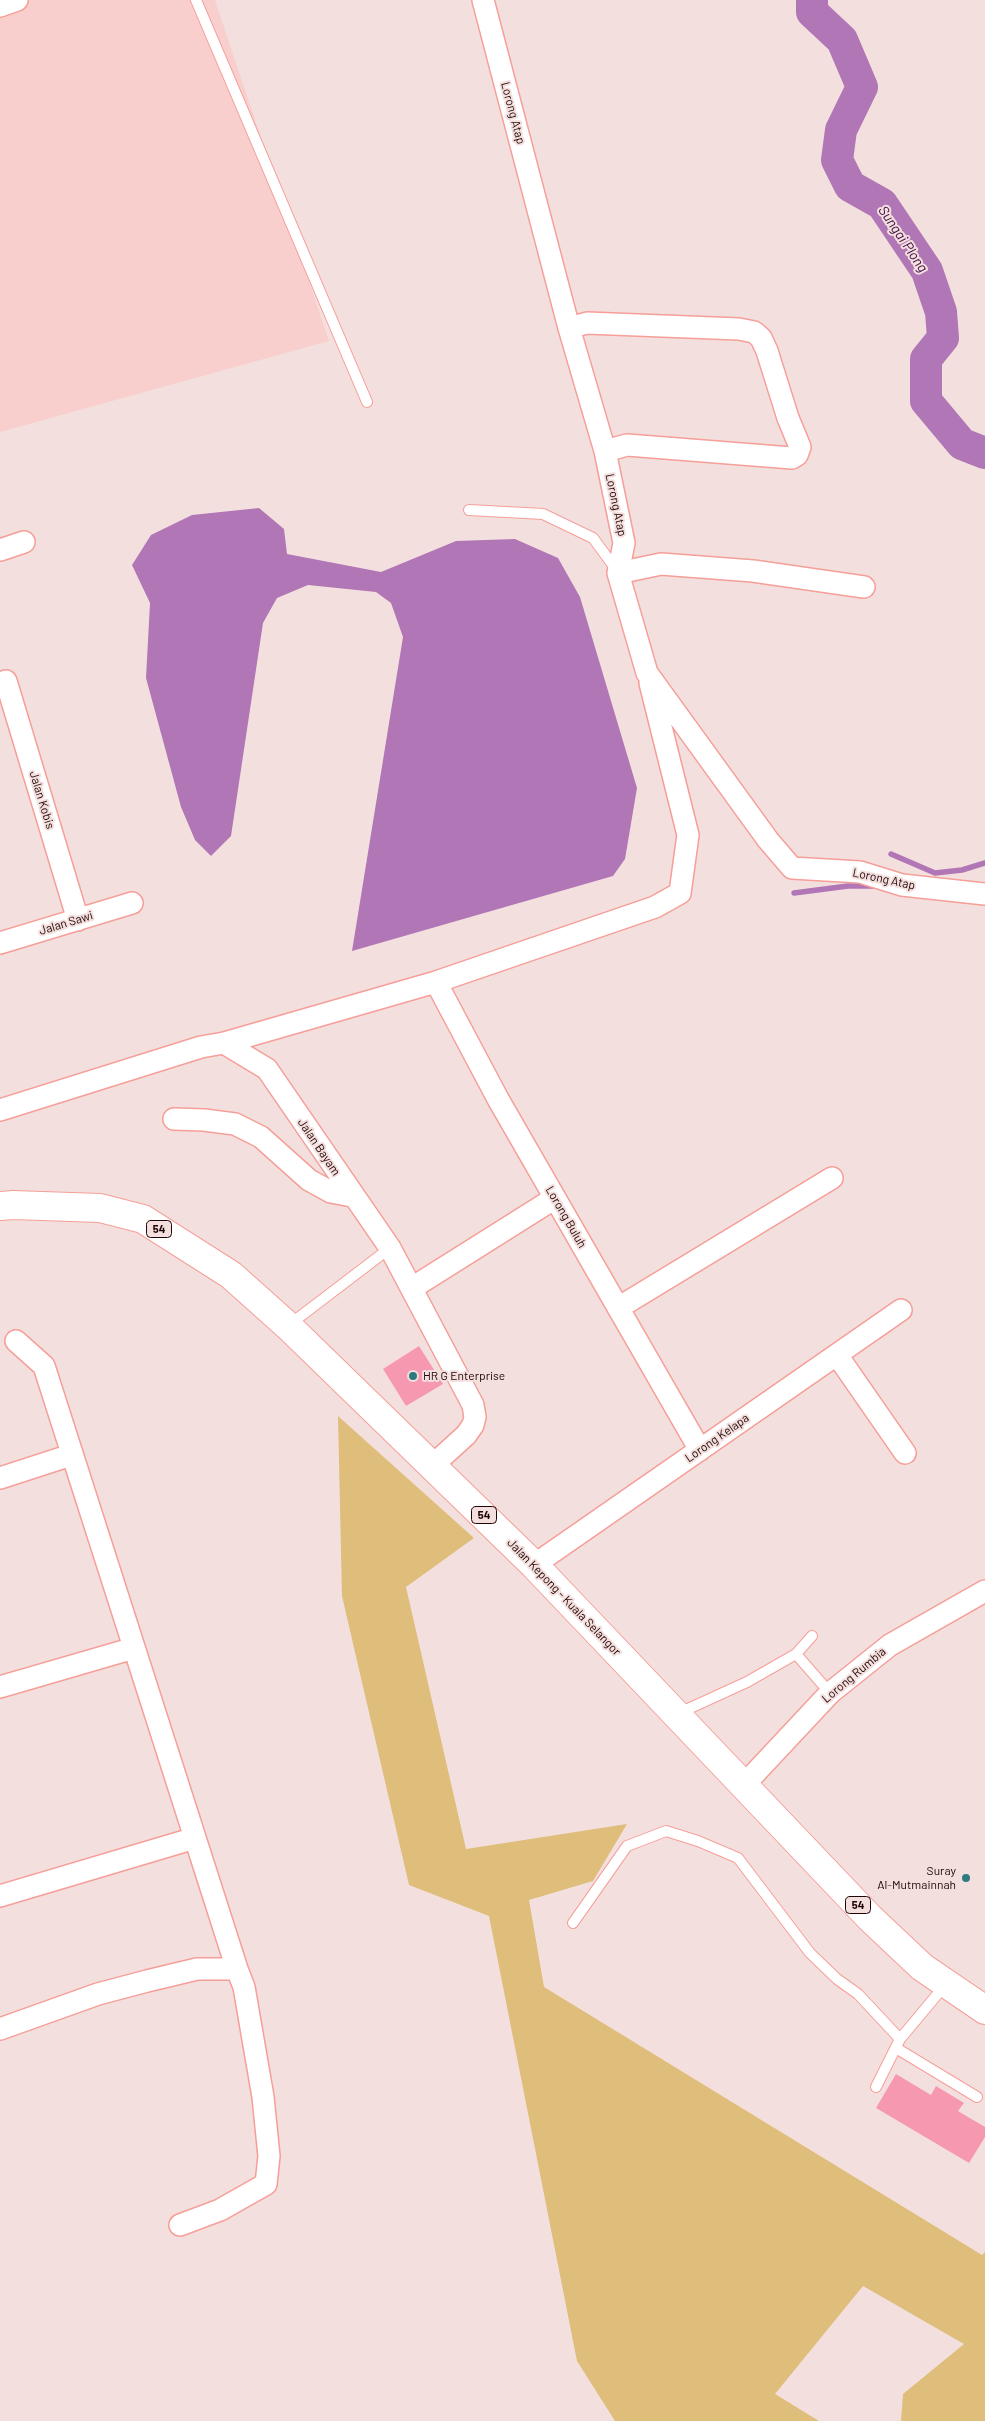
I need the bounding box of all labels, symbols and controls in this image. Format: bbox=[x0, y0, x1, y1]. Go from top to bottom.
street label: Lorong Atap bbox=[498, 80, 528, 146]
water label: Sungai Plong bbox=[875, 203, 931, 275]
street label: Lorong Atap bbox=[602, 472, 630, 538]
street label: Jalan Kobis bbox=[26, 769, 58, 831]
street label: Lorong Atap bbox=[851, 865, 917, 893]
street label: Jalan Sawi bbox=[37, 908, 95, 938]
street label: Jalan Bayam bbox=[295, 1116, 343, 1178]
street label: Lorong Buluh bbox=[543, 1184, 589, 1250]
road number: 54 bbox=[146, 1220, 172, 1238]
place label: HR G Enterprise bbox=[423, 1369, 505, 1383]
marker: HR G Enterprise bbox=[407, 1370, 419, 1382]
street label: Lorong Kelapa bbox=[682, 1411, 752, 1465]
road number: 54 bbox=[472, 1506, 496, 1524]
street label: Jalan Kepong - Kuala Selangor bbox=[504, 1535, 624, 1659]
street label: Lorong Rumbia bbox=[819, 1644, 889, 1706]
place label: Suray Al-Mutmainnah bbox=[877, 1864, 956, 1892]
marker: Suray Al-Mutmainnah bbox=[960, 1872, 972, 1884]
road number: 54 bbox=[846, 1896, 870, 1914]

